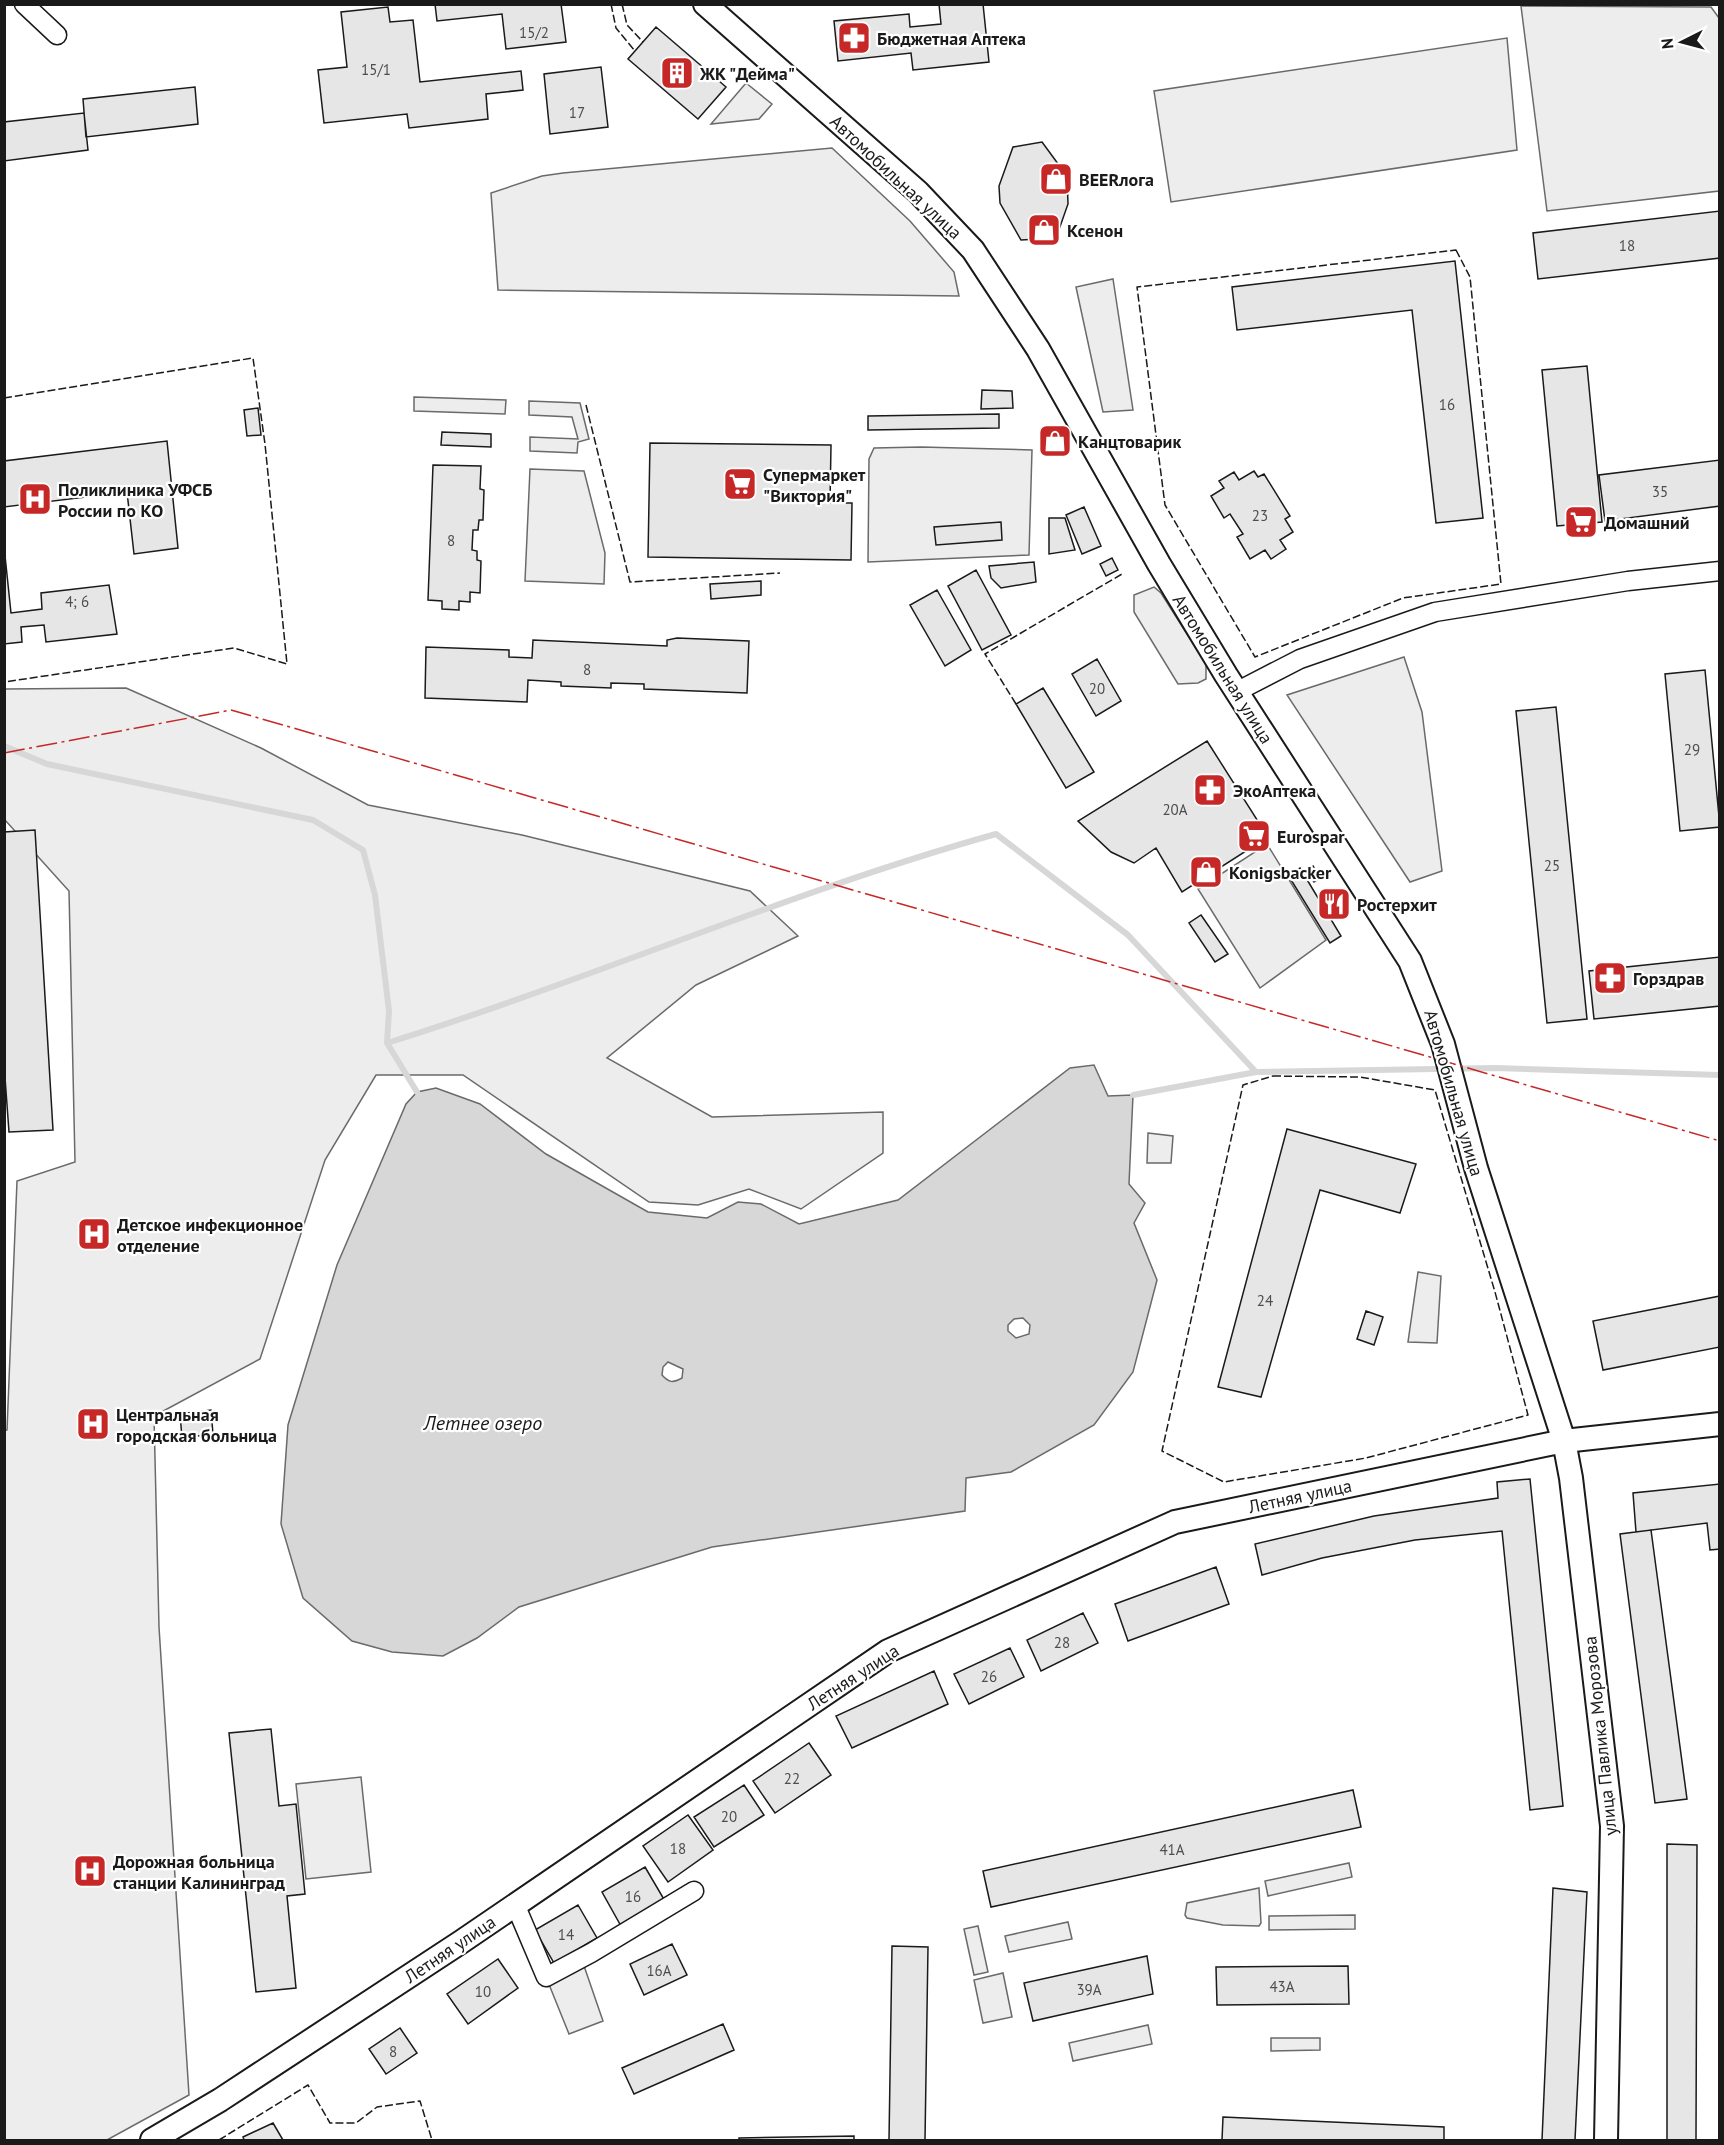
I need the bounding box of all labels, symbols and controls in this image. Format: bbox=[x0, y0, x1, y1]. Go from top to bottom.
north arrow bbox=[1652, 12, 1712, 72]
pharmacy icon: Бюджетная Аптека bbox=[836, 20, 872, 56]
house number: 15/2 bbox=[519, 23, 549, 42]
place label: Бюджетная Аптека bbox=[877, 27, 1026, 50]
text: N bbox=[1657, 37, 1678, 50]
building icon: ЖК "Дейма" bbox=[659, 55, 695, 91]
house number: 15/1 bbox=[361, 60, 391, 79]
place label: ЖК "Дейма" bbox=[699, 62, 795, 85]
house number: 17 bbox=[569, 103, 585, 122]
street label: Автомобильная улица bbox=[825, 110, 967, 244]
shop icon: BEERлога bbox=[1038, 161, 1074, 197]
place label: BEERлога bbox=[1079, 168, 1154, 191]
shop icon: Ксенон bbox=[1026, 212, 1062, 248]
place label: Ксенон bbox=[1067, 219, 1123, 242]
house number: 18 bbox=[1619, 236, 1635, 255]
house number: 16 bbox=[1439, 395, 1455, 414]
shop icon: Канцтоварик bbox=[1037, 423, 1073, 459]
place label: Канцтоварик bbox=[1078, 430, 1181, 453]
place label: Супермаркет "Виктория" bbox=[763, 463, 866, 507]
supermarket icon: Супермаркет "Виктория" bbox=[722, 466, 758, 502]
place label: Поликлиника УФСБ России по КО bbox=[58, 478, 212, 522]
hospital icon: Поликлиника УФСБ России по КО bbox=[17, 481, 53, 517]
house number: 35 bbox=[1652, 482, 1668, 501]
supermarket icon: Домашний bbox=[1563, 504, 1599, 540]
house number: 23 bbox=[1252, 506, 1268, 525]
place label: Домашний bbox=[1604, 511, 1690, 534]
house number: 8 bbox=[447, 531, 455, 550]
street label: Автомобильная улица bbox=[1168, 590, 1278, 748]
house number: 4; 6 bbox=[65, 592, 89, 611]
house number: 8 bbox=[583, 660, 591, 679]
house number: 20 bbox=[1089, 679, 1105, 698]
house number: 29 bbox=[1684, 740, 1700, 759]
pharmacy icon: ЭкоАптека bbox=[1192, 772, 1228, 808]
place label: ЭкоАптека bbox=[1233, 779, 1316, 802]
house number: 20A bbox=[1162, 800, 1188, 819]
supermarket icon: Eurospar bbox=[1236, 818, 1272, 854]
place label: Eurospar bbox=[1277, 825, 1345, 848]
shop icon: Konigsbacker bbox=[1188, 854, 1224, 890]
house number: 25 bbox=[1544, 856, 1560, 875]
place label: Konigsbacker bbox=[1229, 861, 1332, 884]
restaurant icon: Ростерхит bbox=[1316, 886, 1352, 922]
place label: Ростерхит bbox=[1357, 893, 1437, 916]
pharmacy icon: Горздрав bbox=[1592, 960, 1628, 996]
place label: Горздрав bbox=[1633, 967, 1704, 990]
street label: Автомобильная улица bbox=[1419, 1007, 1489, 1179]
place label: Детское инфекционное отделение bbox=[117, 1213, 303, 1257]
hospital icon: Детское инфекционное отделение bbox=[76, 1216, 112, 1252]
house number: 24 bbox=[1257, 1291, 1273, 1310]
place label: Центральная городская больница bbox=[116, 1403, 277, 1447]
hospital icon: Центральная городская больница bbox=[75, 1406, 111, 1442]
water label: Летнее озеро bbox=[423, 1410, 542, 1436]
street label: Летняя улица bbox=[1245, 1474, 1354, 1518]
house number: 28 bbox=[1054, 1633, 1070, 1652]
street label: улица Павлика Морозова bbox=[1578, 1635, 1622, 1837]
street label: Летняя улица bbox=[802, 1639, 903, 1716]
house number: 26 bbox=[981, 1667, 997, 1686]
house number: 22 bbox=[784, 1769, 800, 1788]
house number: 20 bbox=[721, 1807, 737, 1826]
house number: 18 bbox=[670, 1839, 686, 1858]
house number: 41А bbox=[1159, 1840, 1185, 1859]
place label: Дорожная больница станции Калининград bbox=[113, 1850, 285, 1894]
hospital icon: Дорожная больница станции Калининград bbox=[72, 1853, 108, 1889]
house number: 16 bbox=[625, 1887, 641, 1906]
street label: Летняя улица bbox=[399, 1910, 500, 1988]
house number: 14 bbox=[558, 1925, 574, 1944]
house number: 16А bbox=[646, 1961, 672, 1980]
house number: 43А bbox=[1269, 1977, 1295, 1996]
house number: 39А bbox=[1076, 1980, 1102, 1999]
house number: 10 bbox=[475, 1982, 491, 2001]
house number: 8 bbox=[389, 2042, 397, 2061]

